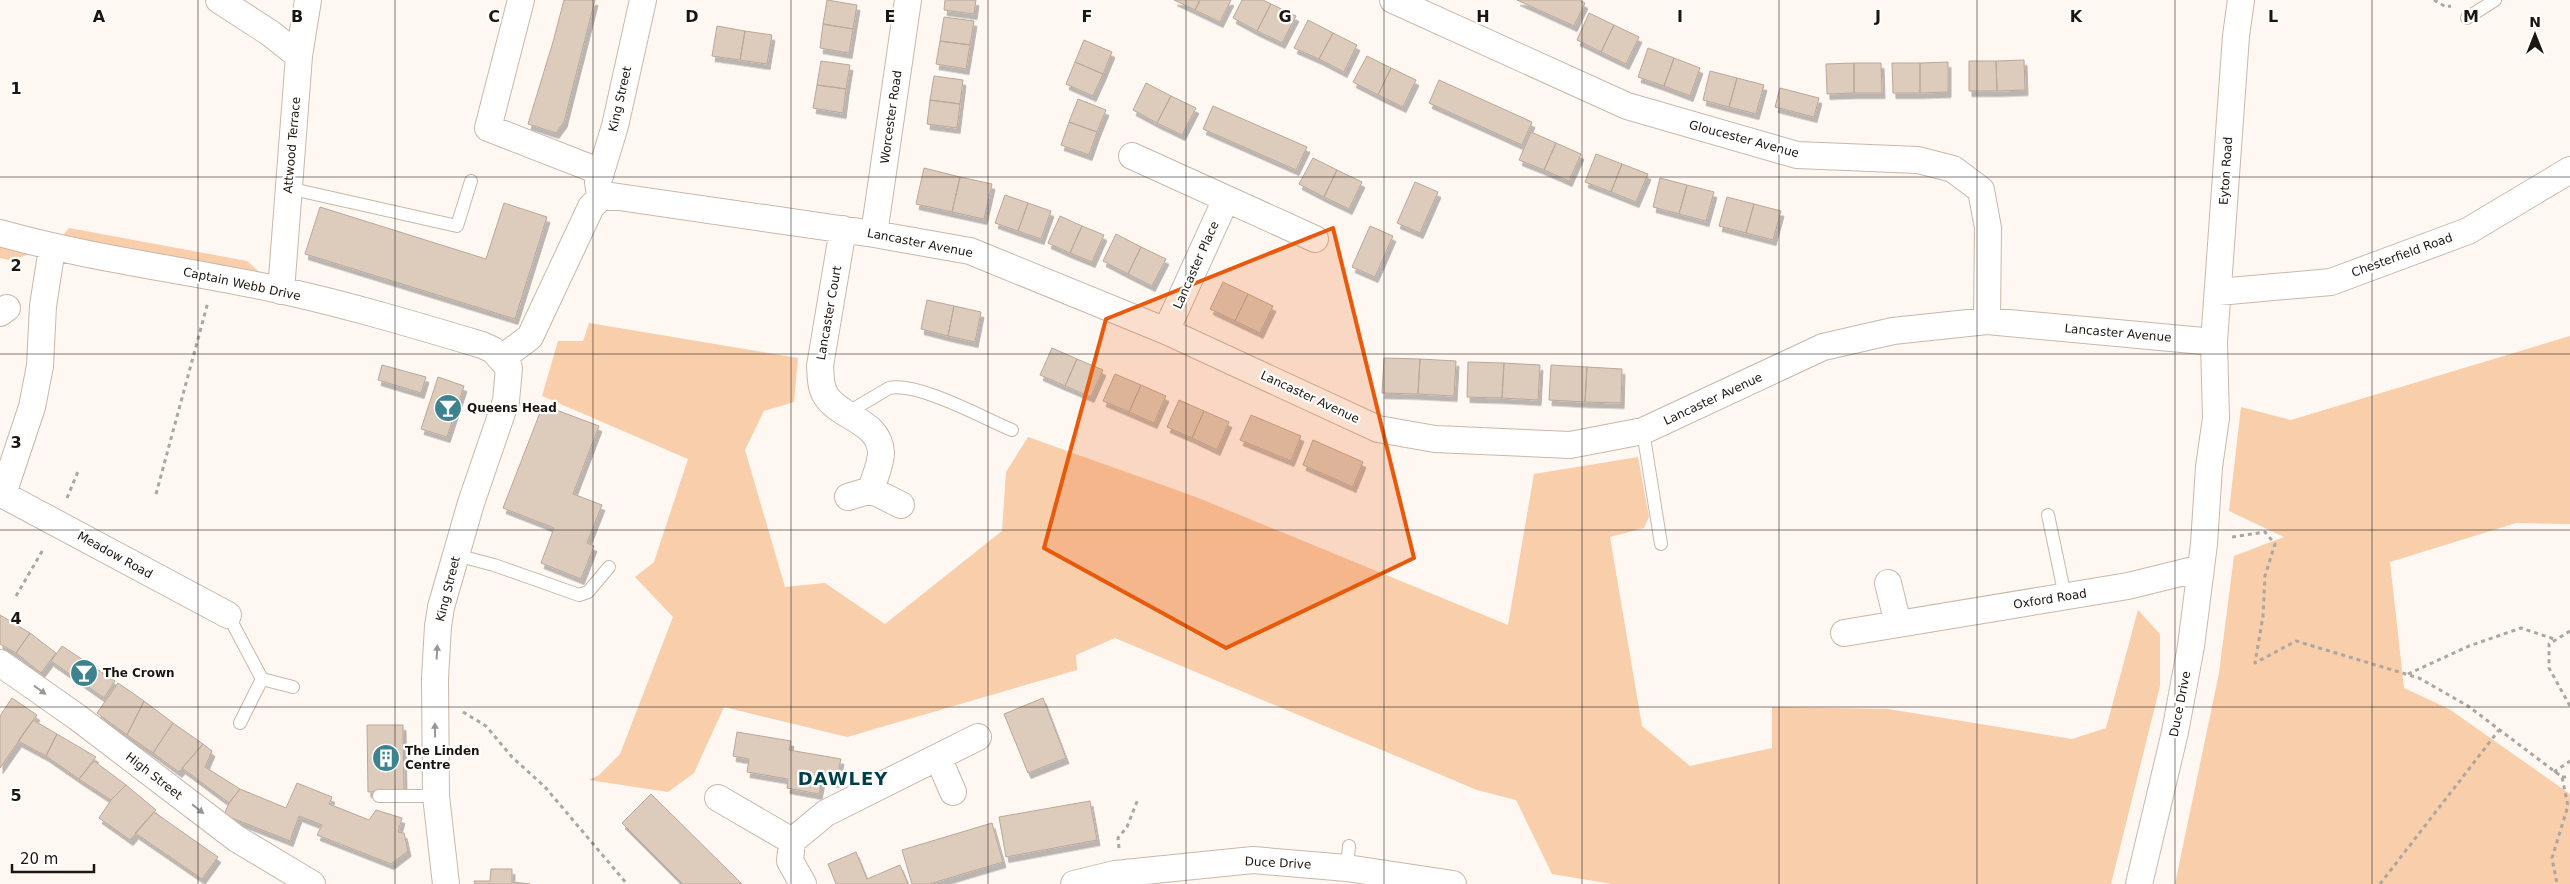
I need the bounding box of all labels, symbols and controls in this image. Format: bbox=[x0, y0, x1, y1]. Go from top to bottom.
text: A bbox=[93, 7, 106, 26]
text: B bbox=[291, 7, 303, 26]
text: C bbox=[488, 7, 500, 26]
text: D bbox=[685, 7, 699, 26]
text: E bbox=[885, 7, 895, 26]
text: F bbox=[1082, 7, 1092, 26]
text: G bbox=[1278, 7, 1292, 26]
text: H bbox=[1476, 7, 1490, 26]
text: I bbox=[1677, 7, 1683, 26]
text: J bbox=[1874, 7, 1881, 26]
text: K bbox=[2070, 7, 2083, 26]
text: L bbox=[2268, 7, 2278, 26]
text: M bbox=[2463, 7, 2479, 26]
north arrow bbox=[2510, 10, 2560, 60]
text: N bbox=[2529, 14, 2541, 30]
street label: King Street bbox=[606, 65, 634, 133]
street label: Worcester Road bbox=[878, 69, 904, 165]
text: 1 bbox=[10, 79, 22, 98]
street label: Attwood Terrace bbox=[281, 96, 303, 194]
street label: Gloucester Avenue bbox=[1688, 118, 1800, 160]
street label: Eyton Road bbox=[2217, 136, 2235, 206]
street label: Lancaster Place bbox=[1170, 219, 1222, 311]
street label: Lancaster Avenue bbox=[866, 226, 974, 260]
street label: Chesterfield Road bbox=[2350, 230, 2454, 280]
text: 2 bbox=[10, 256, 22, 275]
street label: Lancaster Court bbox=[814, 264, 844, 361]
street label: Captain Webb Drive bbox=[182, 265, 302, 303]
street label: Lancaster Avenue bbox=[2064, 321, 2172, 345]
street label: Lancaster Avenue bbox=[1258, 368, 1362, 426]
street label: Lancaster Avenue bbox=[1661, 370, 1765, 428]
bar icon: Queens Head bbox=[433, 393, 463, 423]
place label: Queens Head bbox=[467, 401, 557, 415]
text: 3 bbox=[10, 433, 22, 452]
street label: Meadow Road bbox=[75, 529, 155, 581]
street label: King Street bbox=[433, 555, 463, 623]
street label: Oxford Road bbox=[2012, 586, 2088, 612]
text: 4 bbox=[10, 609, 22, 628]
one-way arrow bbox=[433, 644, 441, 660]
bar icon: The Crown bbox=[69, 658, 99, 688]
place label: The Crown bbox=[103, 666, 175, 680]
street label: Duce Drive bbox=[2167, 670, 2193, 738]
one-way arrow bbox=[34, 685, 47, 695]
one-way arrow bbox=[431, 722, 439, 738]
building icon: The Linden Centre bbox=[371, 743, 401, 773]
place label: The Linden Centre bbox=[405, 744, 480, 772]
street label: High Street bbox=[123, 750, 185, 803]
district label: DAWLEY bbox=[798, 768, 888, 789]
text: 5 bbox=[10, 786, 22, 805]
one-way arrow bbox=[191, 804, 204, 815]
scale bar bbox=[12, 842, 95, 874]
text: 20 m bbox=[20, 850, 58, 868]
street label: Duce Drive bbox=[1244, 854, 1312, 872]

